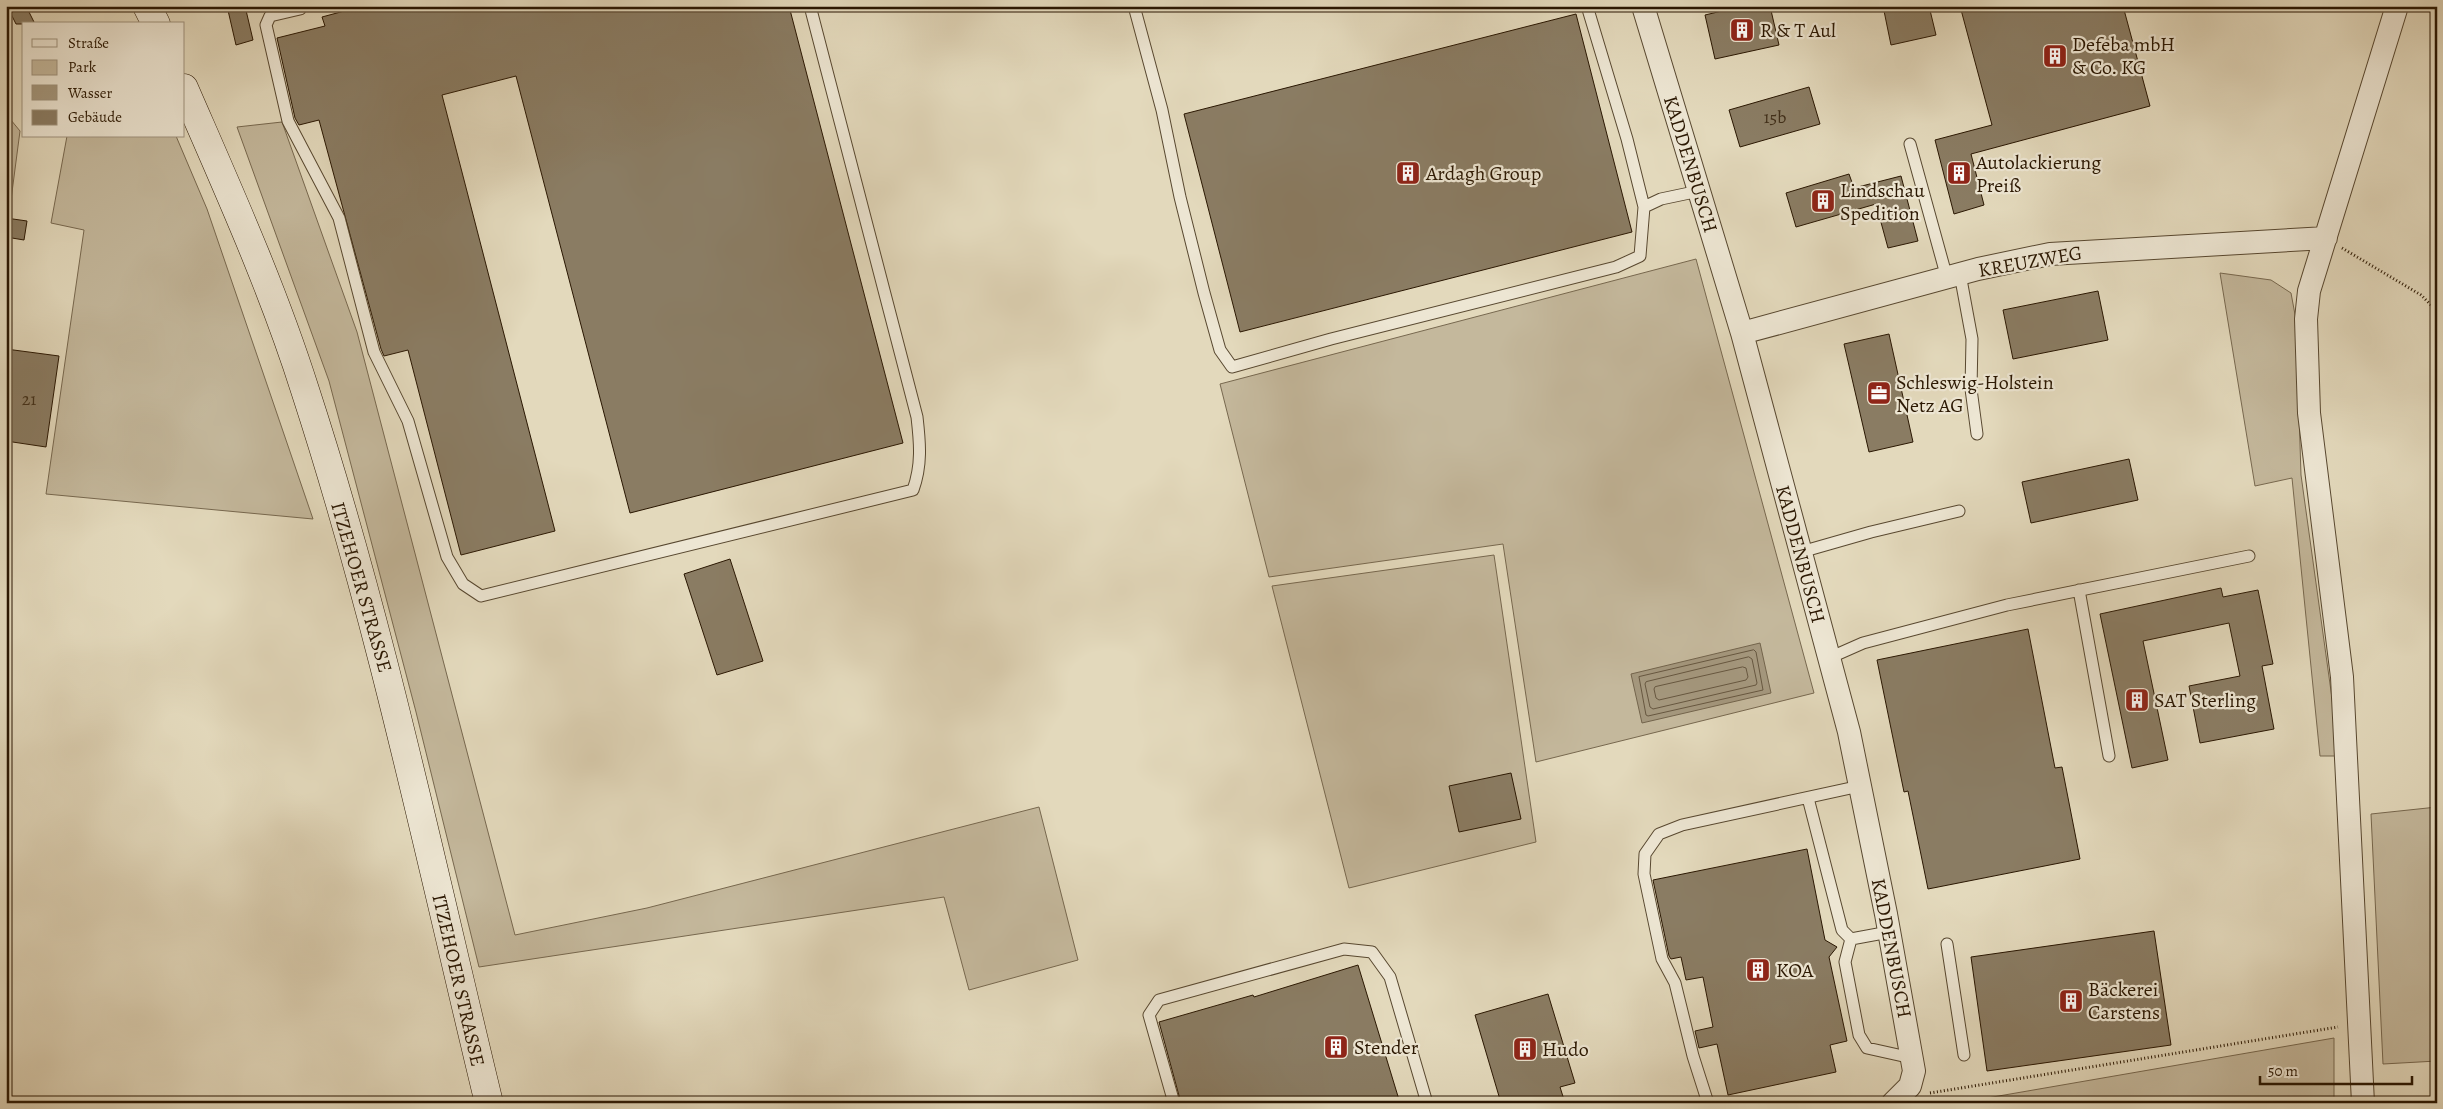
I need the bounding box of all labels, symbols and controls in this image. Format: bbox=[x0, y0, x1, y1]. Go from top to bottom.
building icon: R & T Aul bbox=[1729, 17, 1755, 43]
place label: R & T Aul bbox=[1760, 17, 1836, 44]
legend bbox=[22, 22, 185, 138]
place label: Defeba mbH & Co. KG bbox=[2072, 31, 2175, 81]
text: Straße bbox=[68, 33, 109, 53]
building icon: Defeba mbH & Co. KG bbox=[2042, 43, 2068, 69]
text: Park bbox=[68, 57, 97, 77]
text: Wasser bbox=[67, 83, 113, 103]
street label: KADDENBUSCH bbox=[1657, 92, 1724, 236]
house number: 15b bbox=[1763, 105, 1787, 129]
text: Gebäude bbox=[68, 107, 122, 127]
place label: Autolackierung Preiß bbox=[1975, 149, 2101, 199]
building icon: Ardagh Group bbox=[1395, 160, 1421, 186]
place label: Ardagh Group bbox=[1425, 160, 1541, 187]
building icon: Autolackierung Preiß bbox=[1946, 160, 1972, 186]
place label: Lindschau Spedition bbox=[1840, 177, 1925, 227]
building icon: Lindschau Spedition bbox=[1810, 188, 1836, 214]
street label: KREUZWEG bbox=[1976, 239, 2084, 284]
place label: Schleswig-Holstein Netz AG bbox=[1896, 369, 2054, 419]
office icon: Schleswig-Holstein Netz AG bbox=[1866, 380, 1892, 406]
house number: 21 bbox=[22, 387, 36, 411]
street label: KADDENBUSCH bbox=[1769, 482, 1832, 626]
street label: ITZEHOER STRASSE bbox=[324, 499, 399, 676]
building icon: SAT Sterling bbox=[2124, 687, 2150, 713]
place label: SAT Sterling bbox=[2154, 687, 2256, 714]
street label: KADDENBUSCH bbox=[1865, 876, 1918, 1020]
street label: ITZEHOER STRASSE bbox=[426, 891, 491, 1069]
building icon: KOA bbox=[1745, 957, 1771, 983]
place label: KOA bbox=[1776, 957, 1814, 984]
place label: Bäckerei Carstens bbox=[2088, 976, 2160, 1026]
building icon: Bäckerei Carstens bbox=[2058, 988, 2084, 1014]
building icon: Stender bbox=[1323, 1034, 1349, 1060]
place label: Stender bbox=[1354, 1034, 1419, 1061]
building icon: Hudo bbox=[1512, 1036, 1538, 1062]
place label: Hudo bbox=[1542, 1036, 1589, 1063]
scale bar bbox=[2260, 1054, 2413, 1086]
text: 50 m bbox=[2268, 1061, 2298, 1081]

